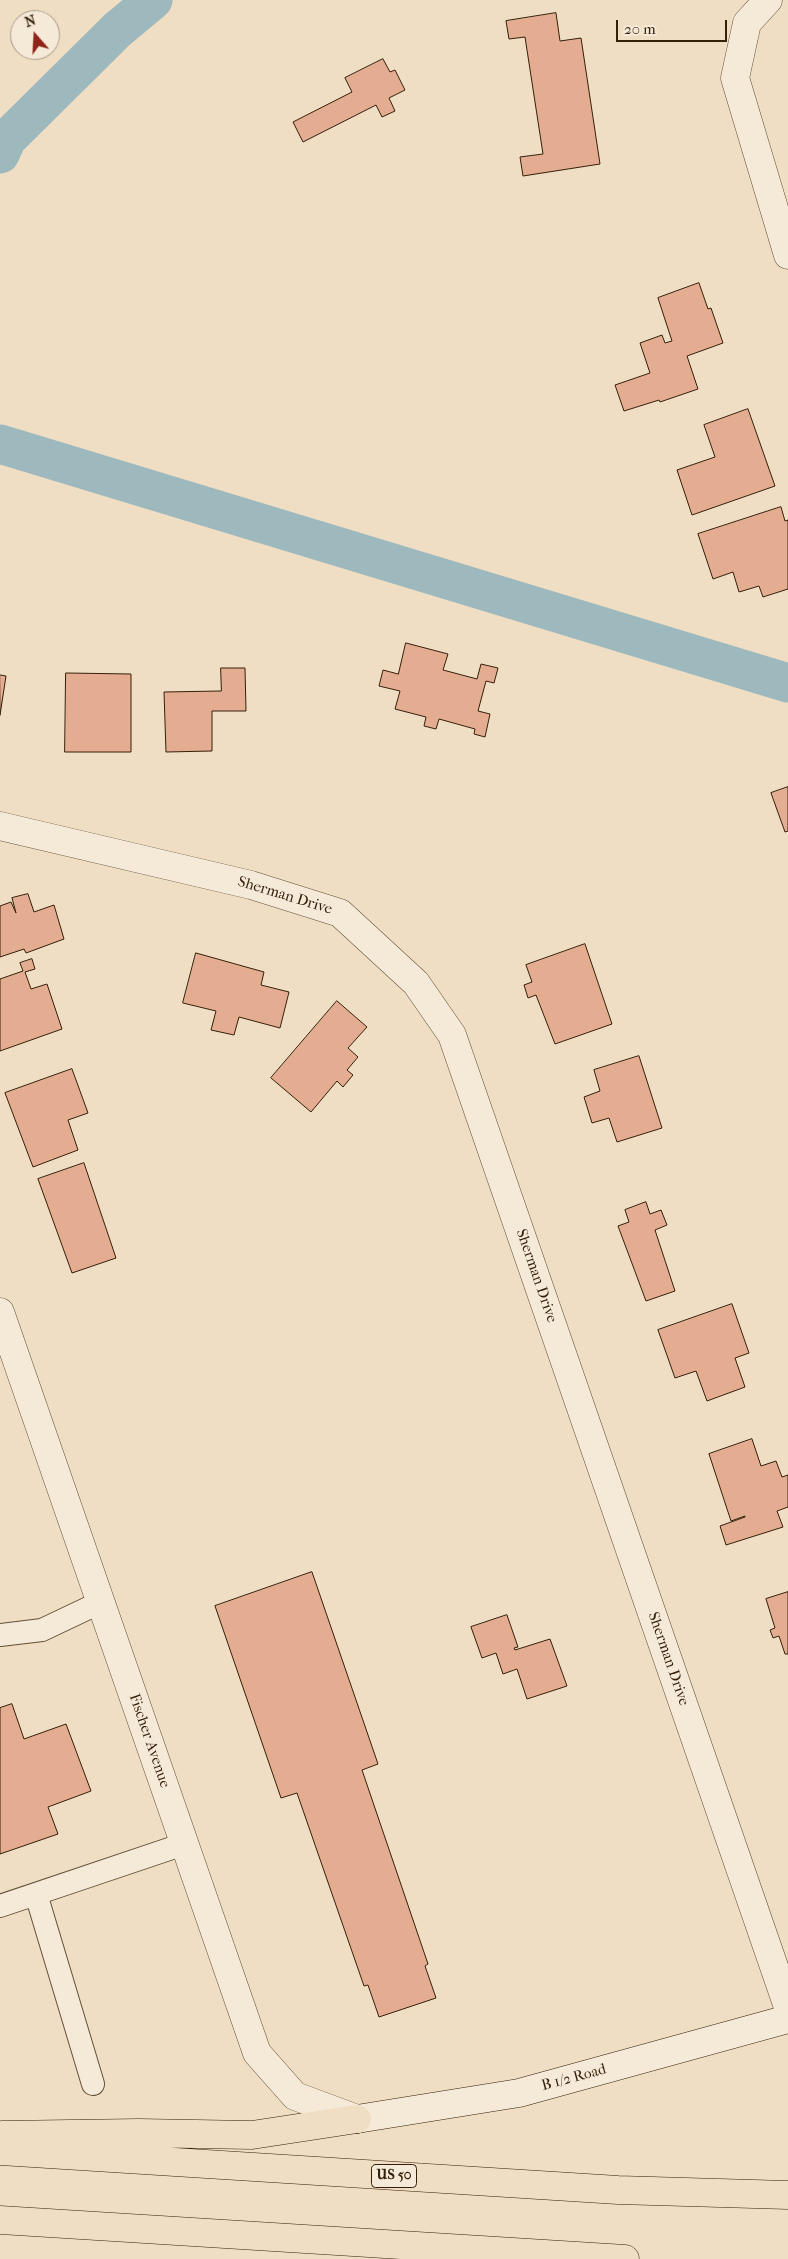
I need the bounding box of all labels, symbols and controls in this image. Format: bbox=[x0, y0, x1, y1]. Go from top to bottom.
north arrow bbox=[10, 10, 60, 60]
scale bar bbox=[618, 10, 729, 42]
text: N bbox=[22, 12, 38, 31]
text: 20 m bbox=[624, 20, 656, 38]
street label: Sherman Drive bbox=[236, 873, 334, 919]
street label: Sherman Drive bbox=[512, 1227, 560, 1325]
street label: Sherman Drive bbox=[644, 1610, 692, 1708]
street label: Fischer Avenue bbox=[124, 1692, 174, 1790]
street label: B 1/2 Road bbox=[540, 2061, 608, 2095]
road number: US 50 bbox=[372, 2164, 416, 2188]

